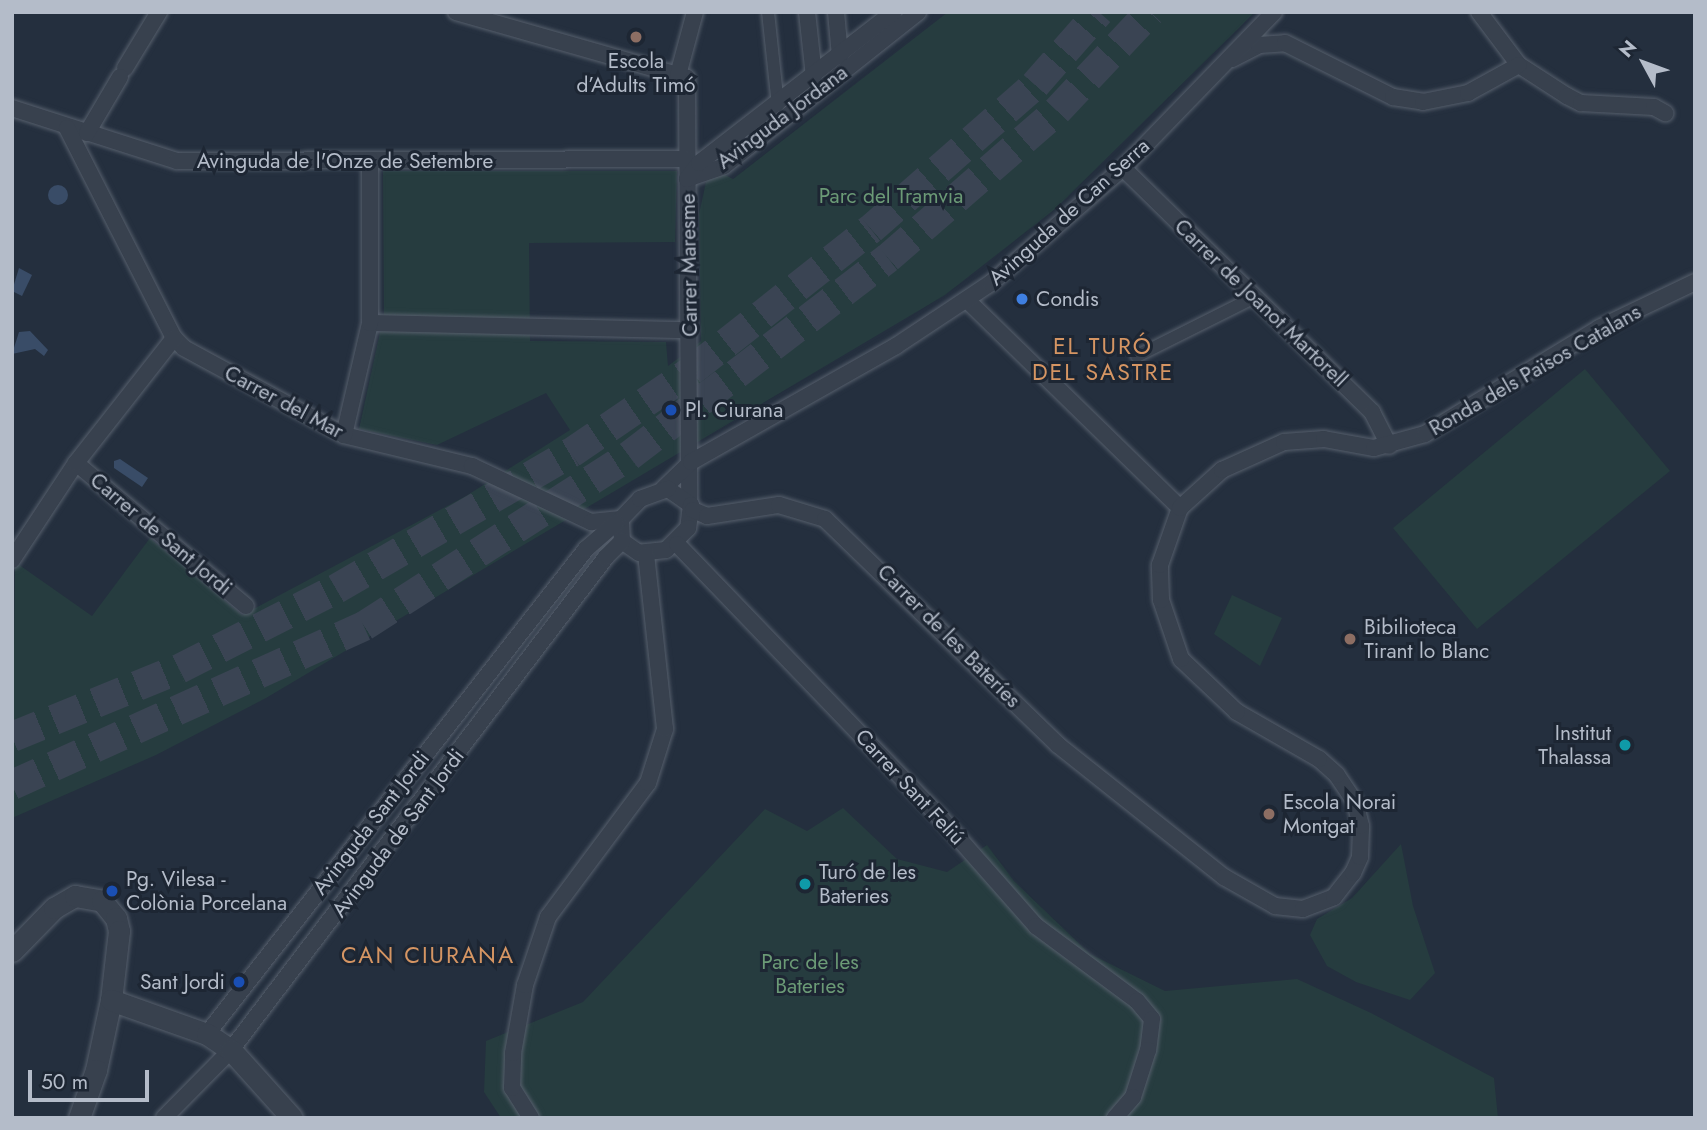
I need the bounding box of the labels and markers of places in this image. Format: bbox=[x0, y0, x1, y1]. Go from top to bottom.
marker: Escola d’Adults Timó bbox=[628, 29, 644, 45]
place label: Escola d’Adults Timó bbox=[576, 48, 696, 98]
place label: Condis bbox=[1036, 286, 1099, 312]
marker: Condis bbox=[1014, 291, 1030, 307]
place label: Pl. Ciurana bbox=[685, 397, 783, 423]
marker: Pl. Ciurana bbox=[663, 402, 679, 418]
place label: Bibilioteca Tirant lo Blanc bbox=[1364, 614, 1489, 664]
marker: Bibilioteca Tirant lo Blanc bbox=[1342, 631, 1358, 647]
place label: Institut Thalassa bbox=[1538, 720, 1611, 770]
marker: Institut Thalassa bbox=[1617, 737, 1633, 753]
place label: Escola Norai Montgat bbox=[1283, 789, 1396, 839]
marker: Escola Norai Montgat bbox=[1261, 806, 1277, 822]
place label: Turó de les Bateries bbox=[819, 859, 916, 909]
place label: Pg. Vilesa - Colònia Porcelana bbox=[126, 866, 287, 916]
marker: Turó de les Bateries bbox=[797, 876, 813, 892]
marker: Pg. Vilesa - Colònia Porcelana bbox=[104, 883, 120, 899]
place label: Sant Jordi bbox=[140, 969, 225, 995]
marker: Sant Jordi bbox=[231, 974, 247, 990]

